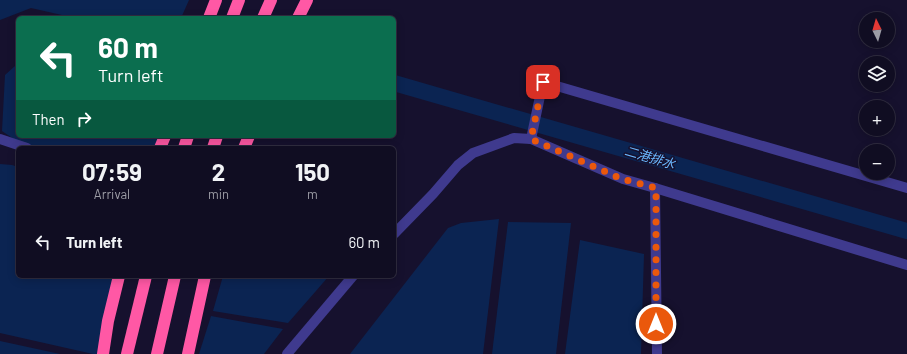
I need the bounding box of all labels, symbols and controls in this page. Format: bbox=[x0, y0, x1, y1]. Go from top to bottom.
north arrow bbox=[859, 12, 895, 48]
map controls bbox=[859, 12, 895, 180]
text: 60 m bbox=[98, 30, 158, 64]
icon: left bbox=[32, 32, 84, 84]
button: layers bbox=[859, 56, 895, 92]
text: Turn left bbox=[98, 64, 164, 86]
pin bbox=[526, 65, 560, 99]
icon: arrive bbox=[532, 71, 554, 93]
button: + bbox=[859, 100, 895, 136]
icon: right bbox=[73, 108, 95, 130]
text: Then bbox=[32, 110, 65, 128]
water label: 二港排水 bbox=[623, 142, 678, 172]
button: − bbox=[859, 144, 895, 180]
text: 07:59 bbox=[82, 157, 142, 186]
text: 2 bbox=[212, 157, 225, 186]
text: 150 bbox=[295, 157, 330, 186]
text: Arrival bbox=[94, 186, 130, 202]
text: min bbox=[208, 186, 229, 202]
text: m bbox=[307, 186, 318, 202]
icon: left bbox=[32, 231, 54, 253]
text: Turn left bbox=[66, 233, 122, 251]
text: 60 m bbox=[348, 233, 380, 251]
position arrow bbox=[635, 303, 677, 345]

